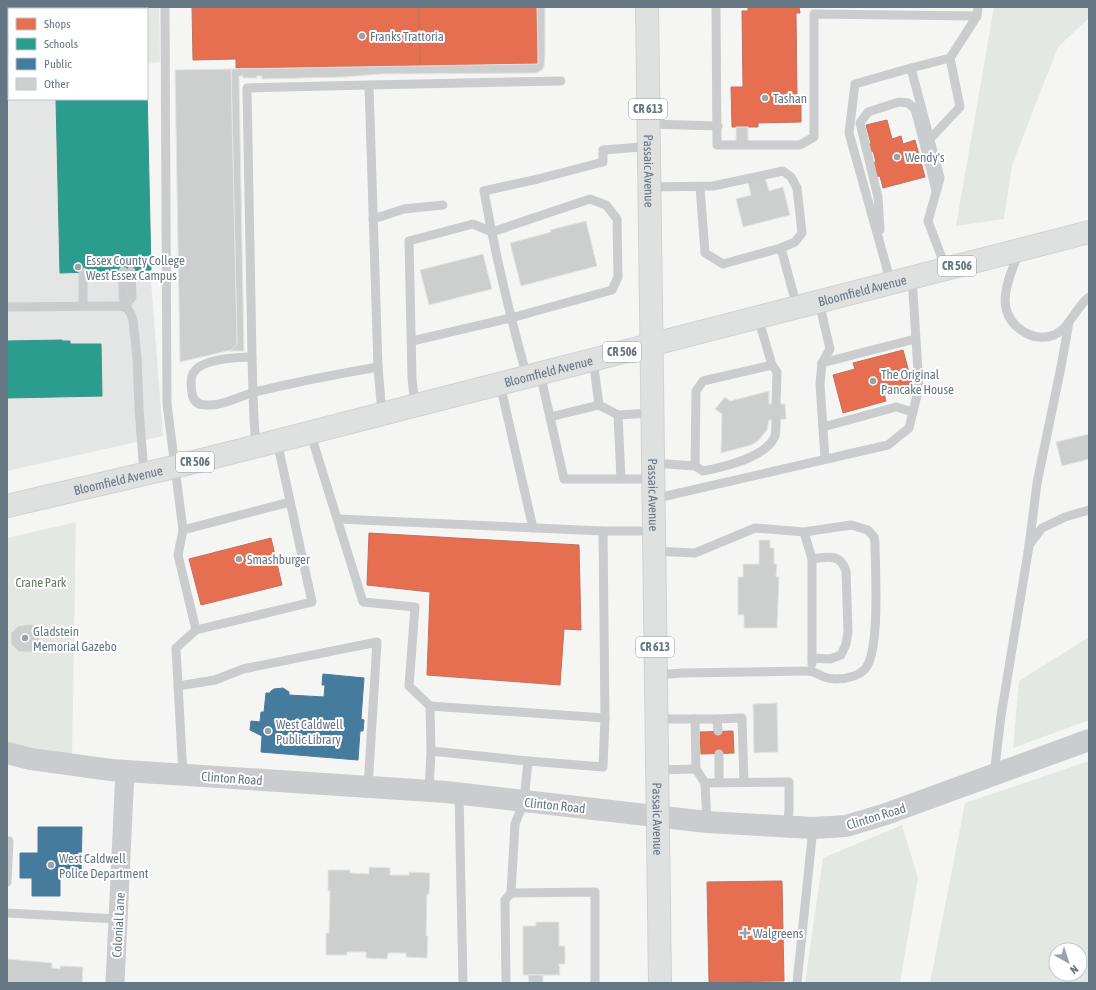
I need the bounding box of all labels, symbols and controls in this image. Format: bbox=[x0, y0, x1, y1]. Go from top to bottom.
legend bbox=[8, 8, 148, 100]
text: Shops bbox=[44, 17, 70, 31]
place label: Franks Trattoria bbox=[370, 29, 444, 44]
marker: Franks Trattoria bbox=[357, 31, 367, 41]
text: Schools bbox=[44, 37, 78, 51]
text: Public bbox=[44, 57, 72, 71]
text: Other bbox=[44, 77, 70, 91]
place label: Tashan bbox=[773, 91, 807, 106]
marker: Tashan bbox=[760, 93, 770, 103]
road number: CR 613 bbox=[629, 99, 667, 119]
street label: Passaic Avenue bbox=[641, 134, 657, 208]
place label: Wendy's bbox=[905, 150, 945, 165]
marker: Wendy's bbox=[892, 152, 902, 162]
place label: Essex County College West Essex Campus bbox=[86, 253, 185, 283]
road number: CR 506 bbox=[938, 256, 976, 276]
marker: Essex County College West Essex Campus bbox=[73, 262, 83, 272]
street label: Bloomfield Avenue bbox=[816, 272, 908, 309]
road number: CR 506 bbox=[603, 342, 641, 362]
street label: Bloomfield Avenue bbox=[503, 353, 595, 390]
place label: The Original Pancake House bbox=[881, 367, 954, 397]
marker: The Original Pancake House bbox=[868, 376, 878, 386]
road number: CR 506 bbox=[176, 452, 214, 472]
street label: Passaic Avenue bbox=[645, 458, 661, 532]
street label: Bloomfield Avenue bbox=[72, 463, 164, 498]
place label: Smashburger bbox=[247, 552, 310, 567]
marker: Smashburger bbox=[234, 554, 244, 564]
park label: Crane Park bbox=[15, 575, 67, 590]
place label: Gladstein Memorial Gazebo bbox=[33, 624, 117, 654]
marker: Gladstein Memorial Gazebo bbox=[20, 633, 30, 643]
road number: CR 613 bbox=[636, 637, 674, 657]
place label: West Caldwell Public Library bbox=[276, 717, 343, 747]
marker: West Caldwell Public Library bbox=[263, 726, 273, 736]
street label: Clinton Road bbox=[201, 769, 263, 788]
street label: Passaic Avenue bbox=[649, 782, 665, 856]
street label: Clinton Road bbox=[524, 795, 586, 816]
street label: Clinton Road bbox=[845, 800, 908, 833]
place label: West Caldwell Police Department bbox=[59, 851, 149, 881]
marker: West Caldwell Police Department bbox=[46, 860, 56, 870]
street label: Colonial Lane bbox=[109, 892, 128, 958]
place label: Walgreens bbox=[753, 926, 804, 941]
marker: Walgreens bbox=[740, 928, 750, 938]
north arrow bbox=[1048, 942, 1088, 982]
text: N bbox=[1068, 963, 1081, 976]

